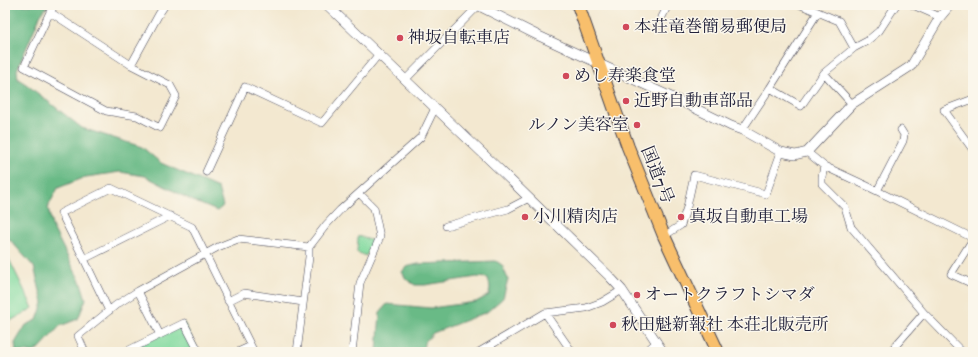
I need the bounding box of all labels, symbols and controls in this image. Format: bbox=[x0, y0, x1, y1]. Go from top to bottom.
place label: 本荘竜巻簡易郵便局 bbox=[634, 16, 787, 38]
marker: 本荘竜巻簡易郵便局 bbox=[621, 22, 631, 32]
place label: 神坂自転車店 bbox=[408, 27, 510, 49]
marker: 神坂自転車店 bbox=[395, 33, 405, 43]
place label: めし寿楽食堂 bbox=[574, 65, 676, 87]
marker: めし寿楽食堂 bbox=[561, 71, 571, 81]
place label: 近野自動車部品 bbox=[634, 90, 753, 112]
marker: 近野自動車部品 bbox=[621, 96, 631, 106]
place label: ルノン美容室 bbox=[528, 114, 629, 136]
marker: ルノン美容室 bbox=[632, 120, 642, 130]
street label: 国道7号 bbox=[636, 143, 678, 207]
place label: 小川精肉店 bbox=[533, 206, 618, 228]
place label: 真坂自動車工場 bbox=[689, 206, 808, 228]
marker: 小川精肉店 bbox=[520, 212, 530, 222]
marker: 真坂自動車工場 bbox=[676, 212, 686, 222]
place label: オートクラフトシマダ bbox=[645, 284, 815, 306]
marker: オートクラフトシマダ bbox=[632, 290, 642, 300]
place label: 秋田魁新報社 本荘北販売所 bbox=[621, 314, 829, 336]
marker: 秋田魁新報社 本荘北販売所 bbox=[608, 320, 618, 330]

